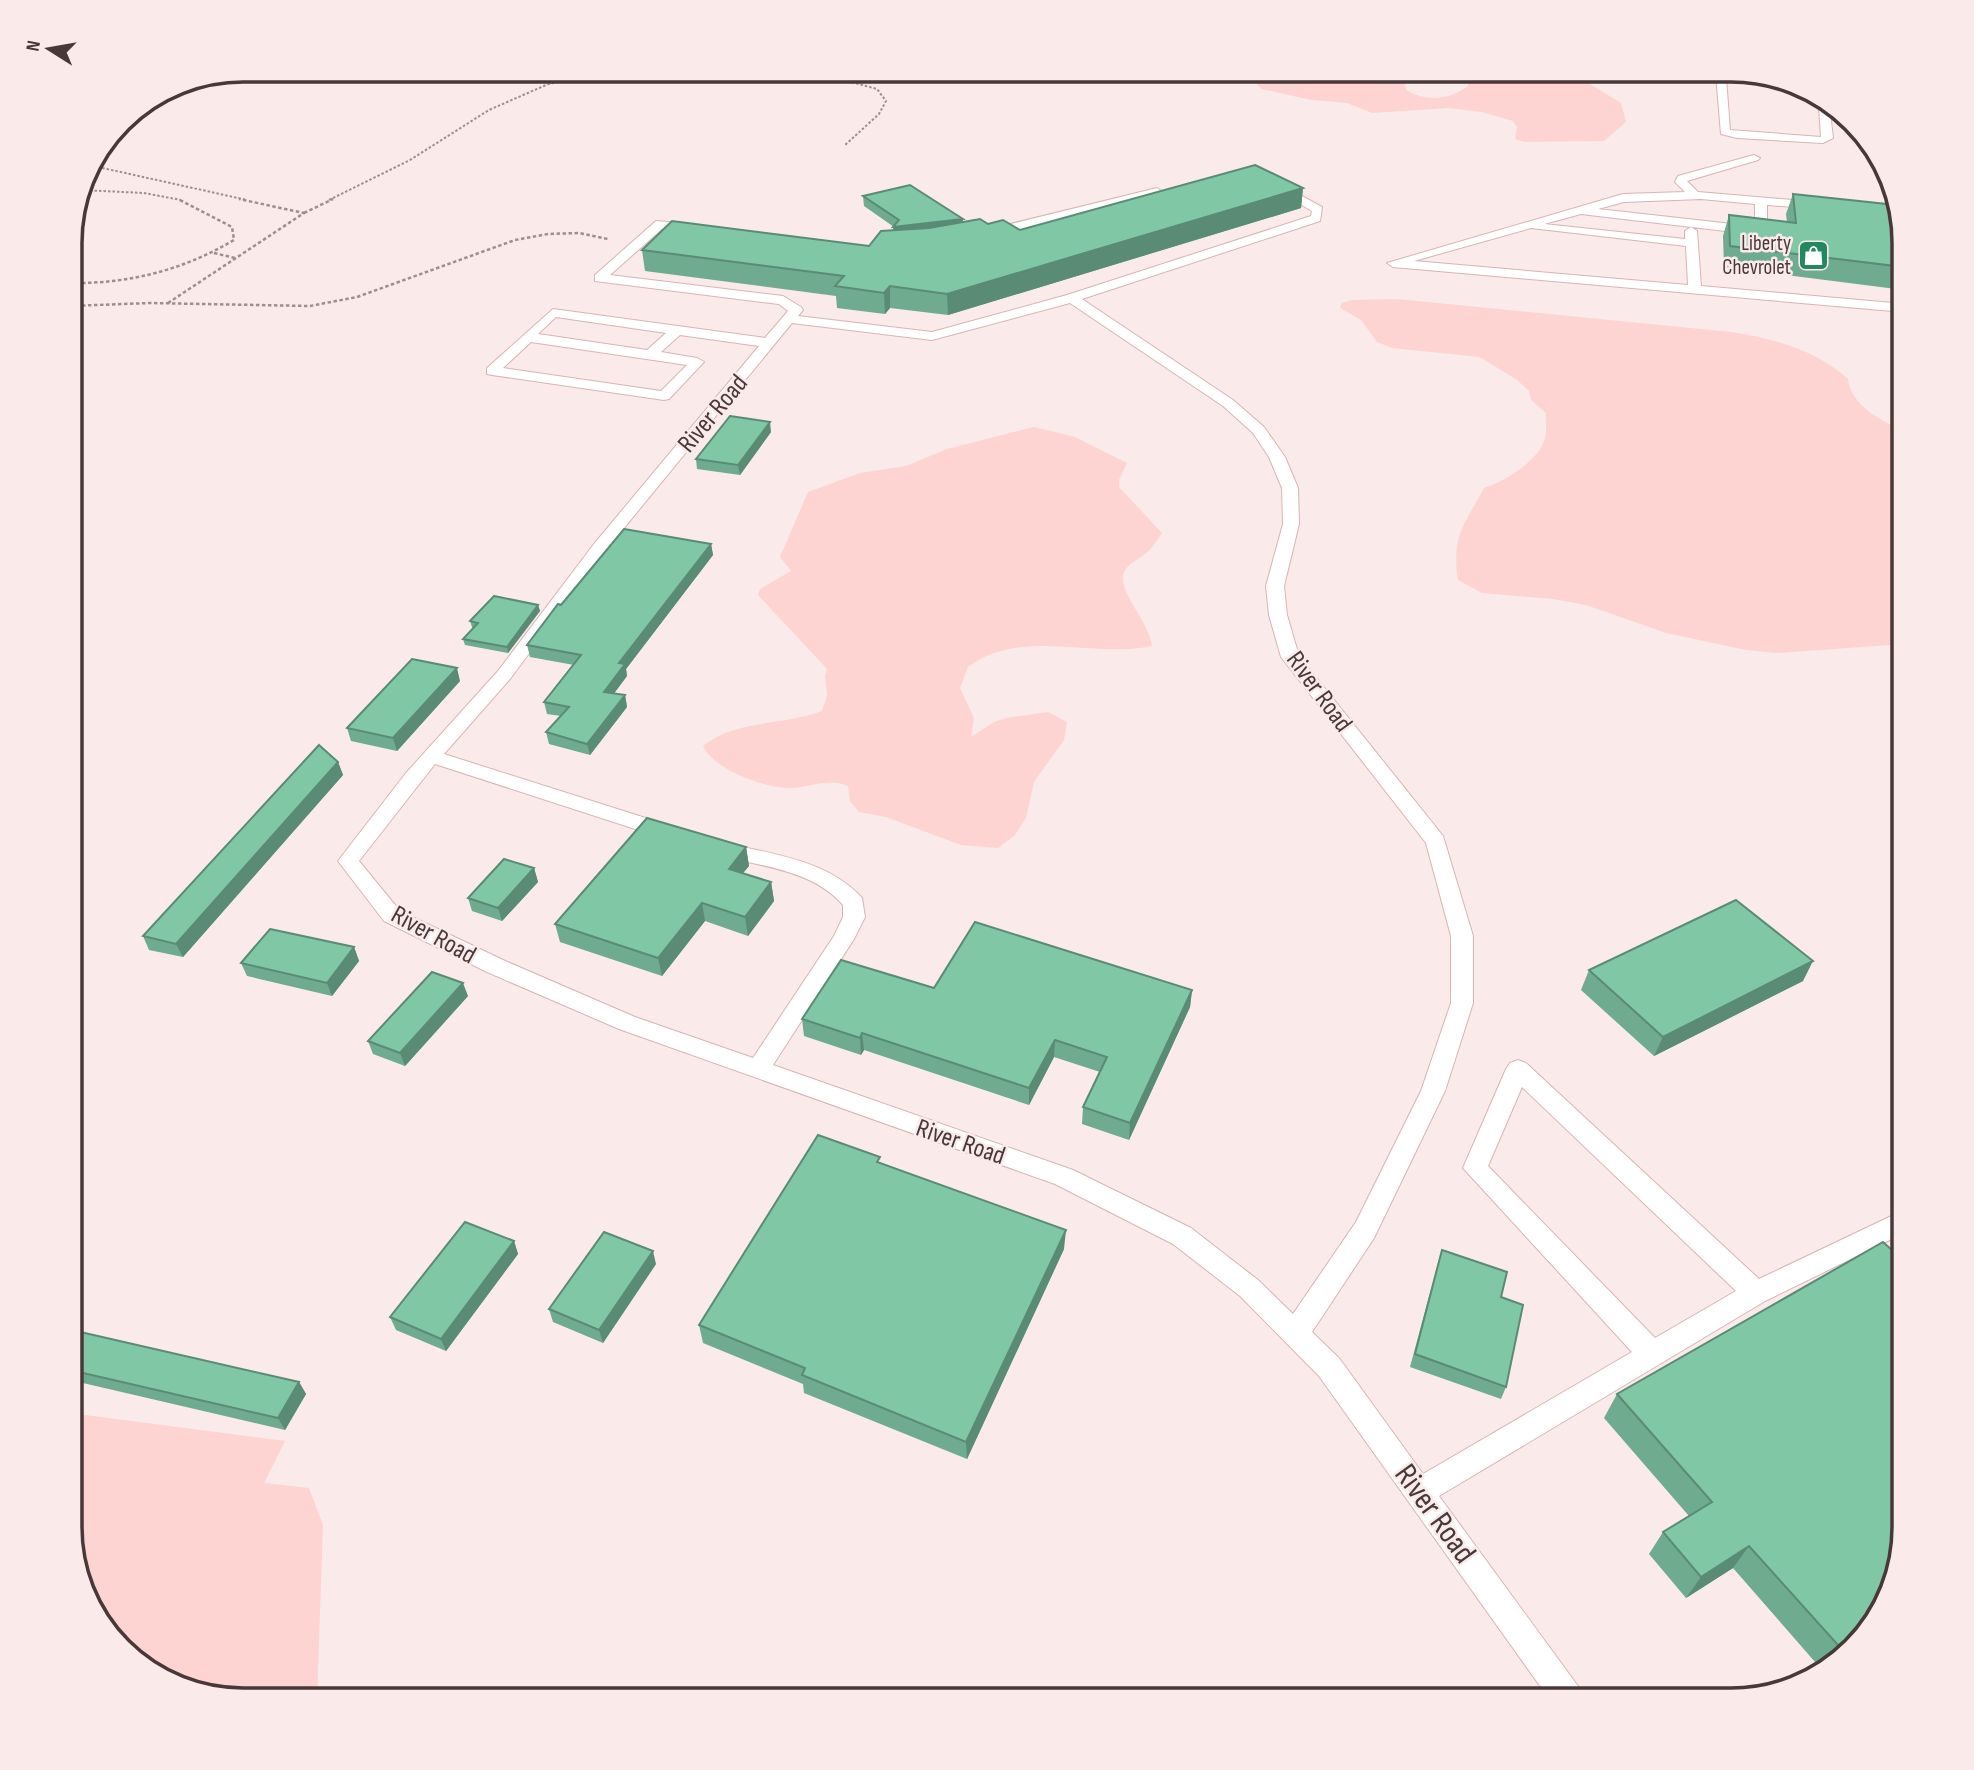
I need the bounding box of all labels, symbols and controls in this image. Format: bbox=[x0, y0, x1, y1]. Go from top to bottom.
north arrow bbox=[14, 14, 84, 84]
text: N bbox=[22, 39, 46, 53]
place label: Liberty Chevrolet bbox=[1722, 231, 1791, 280]
shop icon: Liberty Chevrolet bbox=[1797, 238, 1831, 272]
street label: River Road bbox=[672, 369, 755, 459]
street label: River Road bbox=[1279, 646, 1358, 738]
street label: River Road bbox=[385, 899, 481, 971]
street label: River Road bbox=[912, 1113, 1009, 1172]
street label: River Road bbox=[1386, 1457, 1484, 1571]

